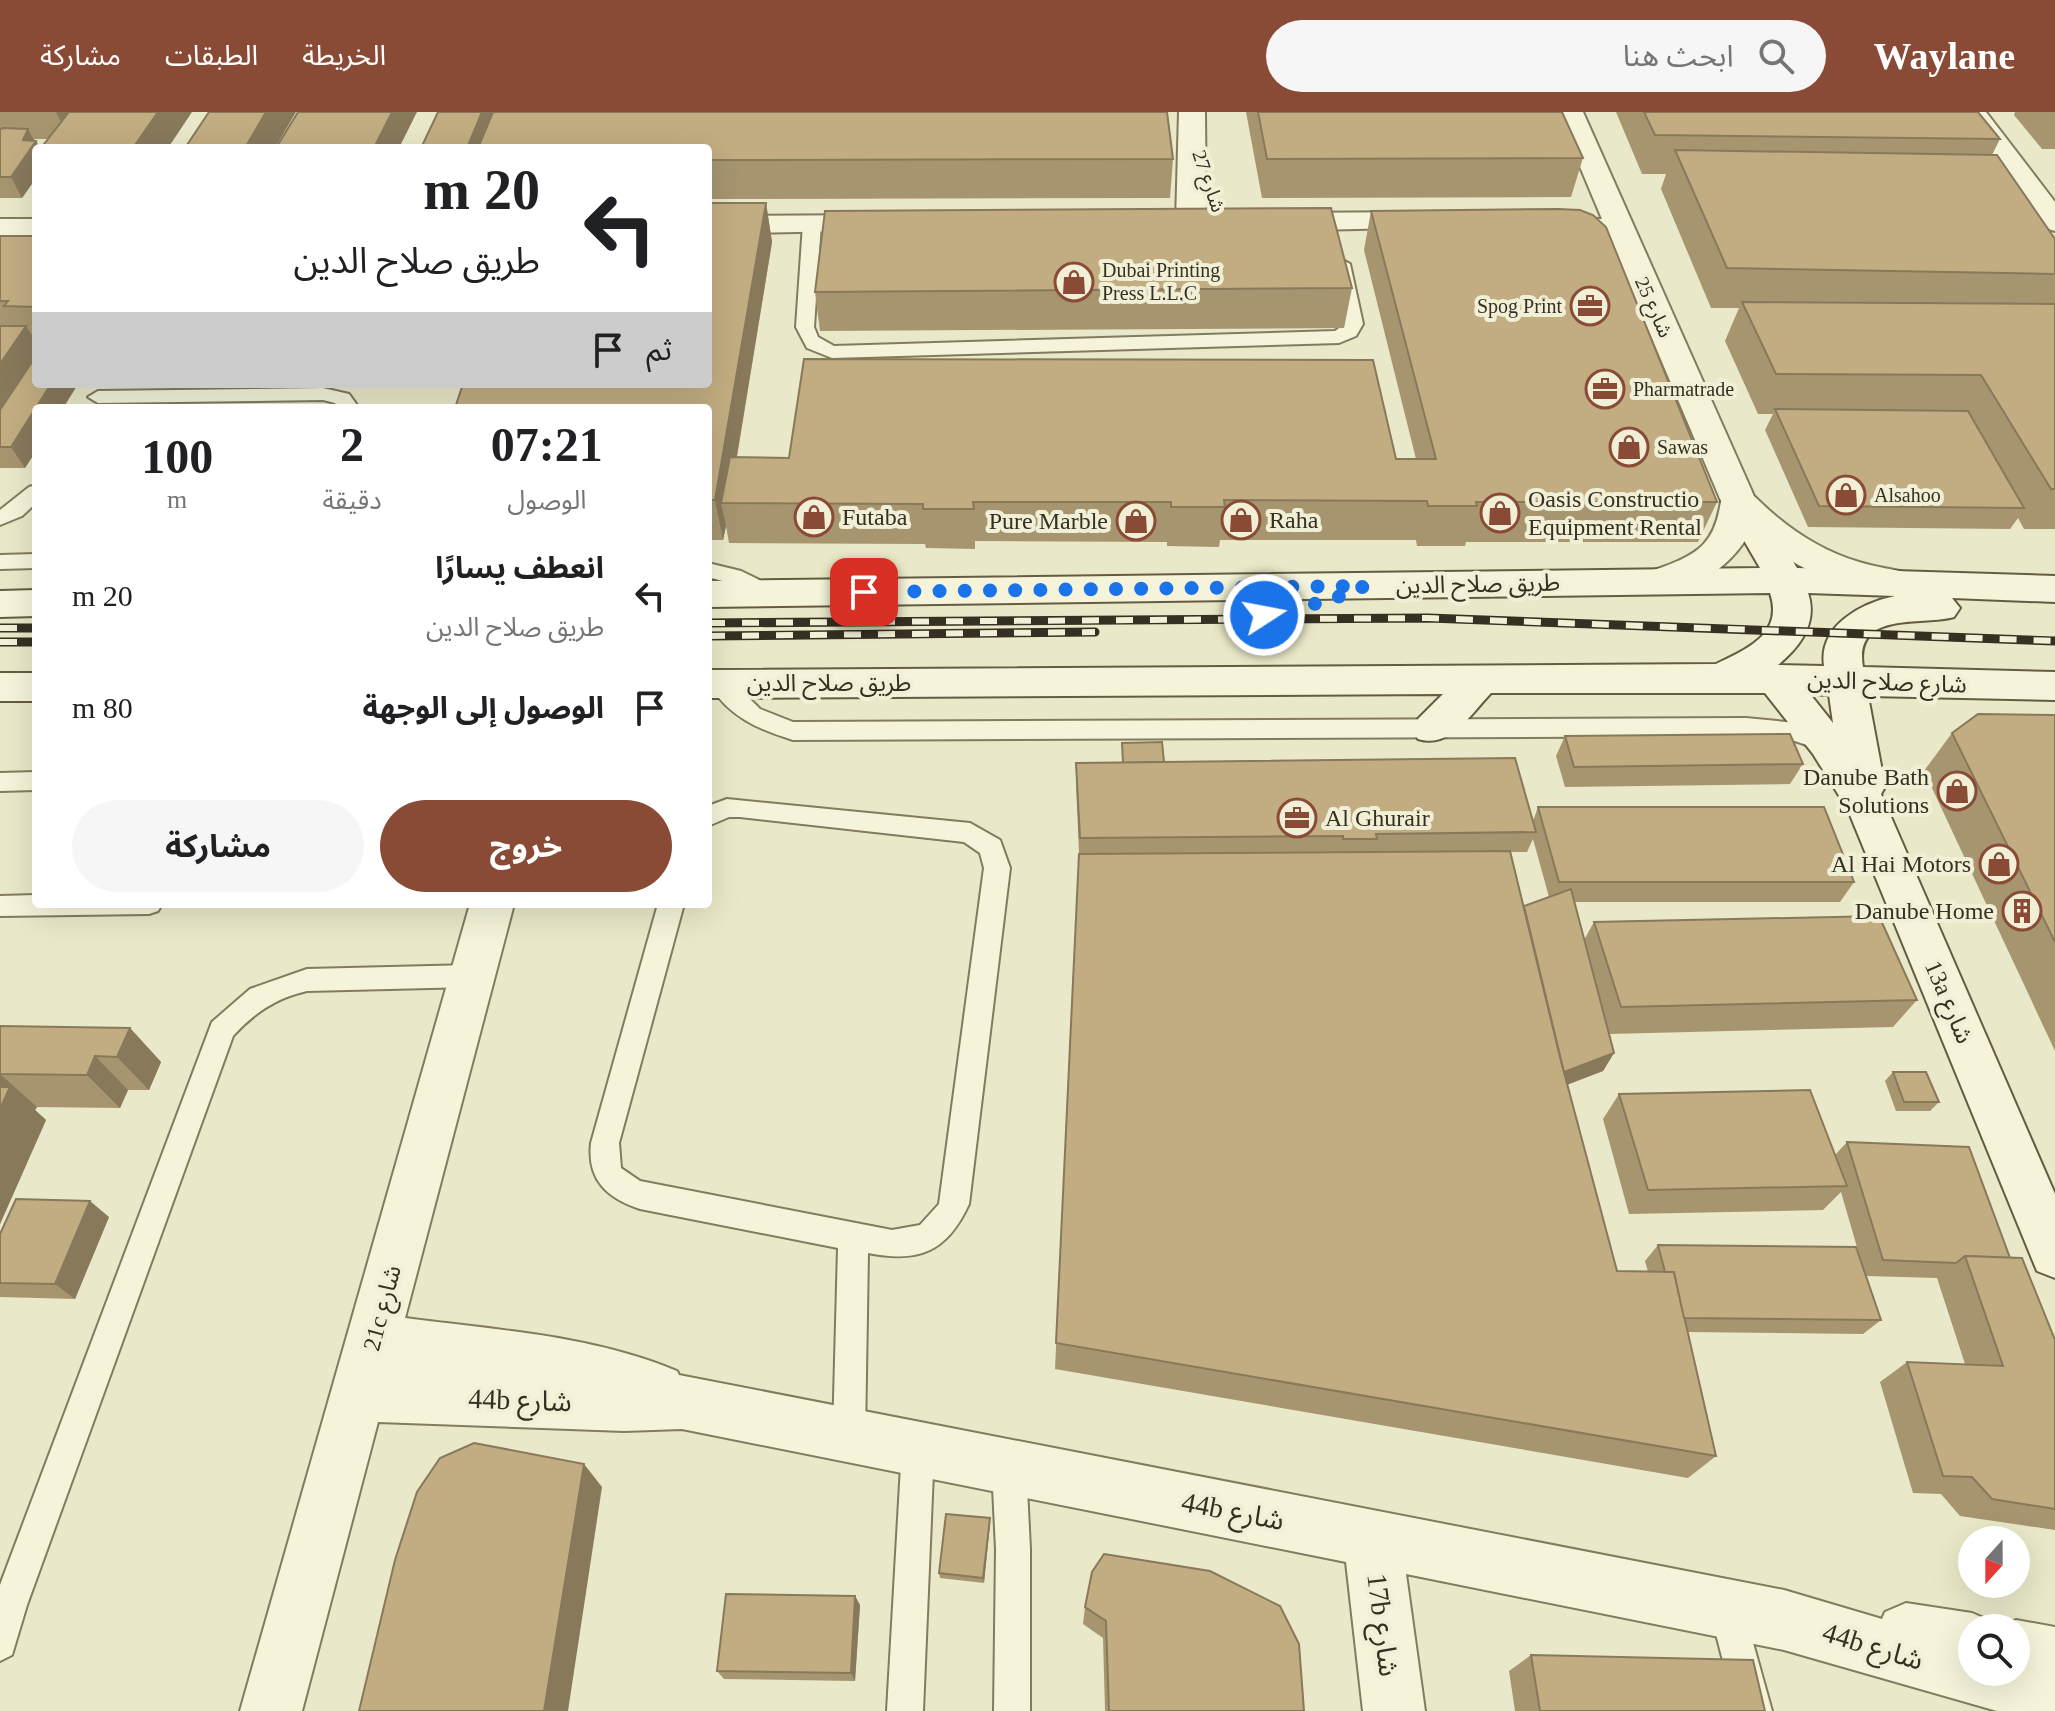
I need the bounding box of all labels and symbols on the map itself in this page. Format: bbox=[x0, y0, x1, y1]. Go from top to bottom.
street label: شارع 27 bbox=[1184, 147, 1230, 216]
place label: Dubai Printing Press L.L.C bbox=[1102, 259, 1220, 304]
shop icon: Dubai Printing Press L.L.C bbox=[1053, 261, 1095, 303]
street label: شارع 25 bbox=[1627, 273, 1677, 342]
office icon: Spog Print bbox=[1569, 285, 1611, 327]
place label: Spog Print bbox=[1477, 295, 1562, 318]
office icon: Pharmatrade bbox=[1584, 368, 1626, 410]
place label: Pharmatrade bbox=[1633, 378, 1734, 400]
shop icon: Sawas bbox=[1608, 426, 1650, 468]
place label: Sawas bbox=[1657, 436, 1708, 458]
shop icon: Alsahoo bbox=[1825, 474, 1867, 516]
place label: Alsahoo bbox=[1874, 484, 1941, 506]
place label: Oasis Constructio Equipment Rental bbox=[1528, 486, 1702, 540]
shop icon: Oasis Constructio Equipment Rental bbox=[1479, 492, 1521, 534]
shop icon: Futaba bbox=[793, 496, 835, 538]
shop icon: Raha bbox=[1220, 499, 1262, 541]
shop icon: Pure Marble bbox=[1115, 500, 1157, 542]
place label: Futaba bbox=[842, 504, 908, 530]
place label: Raha bbox=[1269, 507, 1319, 533]
place label: Pure Marble bbox=[989, 508, 1108, 534]
pin bbox=[830, 558, 898, 626]
street label: طريق صلاح الدين bbox=[1396, 570, 1560, 602]
position arrow bbox=[1222, 573, 1306, 657]
street label: شارع صلاح الدين bbox=[1807, 666, 1967, 702]
street label: طريق صلاح الدين bbox=[747, 670, 911, 700]
place label: Danube Bath Solutions bbox=[1803, 764, 1929, 818]
shop icon: Danube Bath Solutions bbox=[1936, 770, 1978, 812]
office icon: Al Ghurair bbox=[1276, 797, 1318, 839]
place label: Al Ghurair bbox=[1325, 805, 1430, 831]
shop icon: Al Hai Motors bbox=[1978, 843, 2020, 885]
place label: Al Hai Motors bbox=[1831, 851, 1971, 877]
building icon: Danube Home bbox=[2001, 890, 2043, 932]
place label: Danube Home bbox=[1855, 898, 1994, 924]
street label: 13a شارع bbox=[1916, 957, 1978, 1049]
street label: 21c شارع bbox=[358, 1262, 410, 1355]
street label: 44b شارع bbox=[468, 1383, 572, 1422]
street label: 44b شارع bbox=[1178, 1486, 1287, 1541]
north arrow bbox=[1958, 1526, 2030, 1598]
street label: 17b شارع bbox=[1356, 1572, 1405, 1679]
street label: 44b شارع bbox=[1817, 1616, 1927, 1681]

